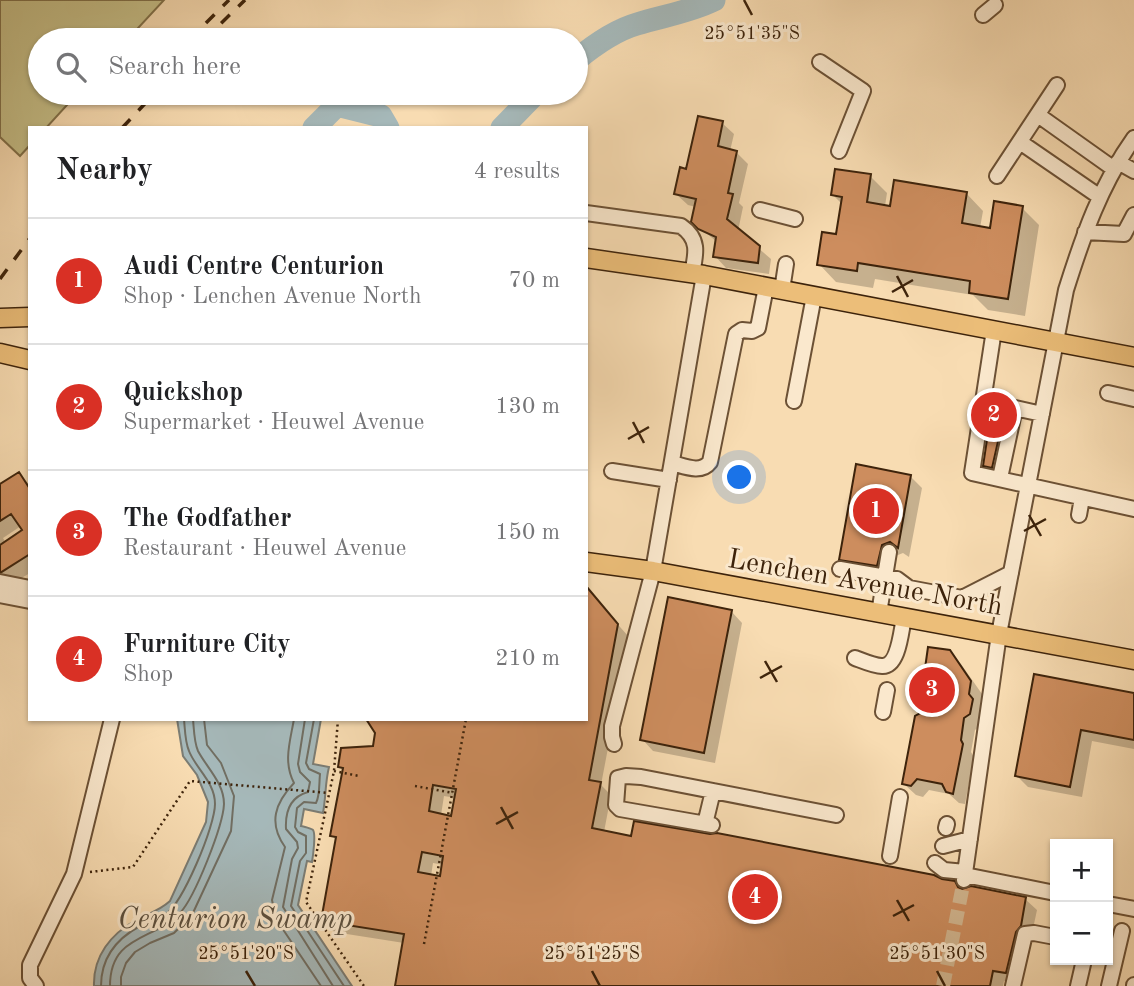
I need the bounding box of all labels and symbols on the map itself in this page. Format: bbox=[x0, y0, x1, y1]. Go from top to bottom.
text: 25°51'35"S bbox=[704, 25, 800, 43]
pin: 2 bbox=[971, 389, 1017, 441]
your location bbox=[722, 460, 756, 494]
pin: 1 bbox=[853, 485, 899, 537]
street label: Lenchen Avenue North bbox=[725, 546, 1005, 622]
pin: 3 bbox=[909, 664, 955, 716]
pin: 4 bbox=[732, 871, 778, 923]
water label: Centurion Swamp bbox=[117, 905, 353, 935]
text: 25°51'20"S bbox=[198, 945, 294, 963]
text: 25°51'25"S bbox=[544, 945, 640, 963]
text: 25°51'30"S bbox=[889, 945, 985, 963]

